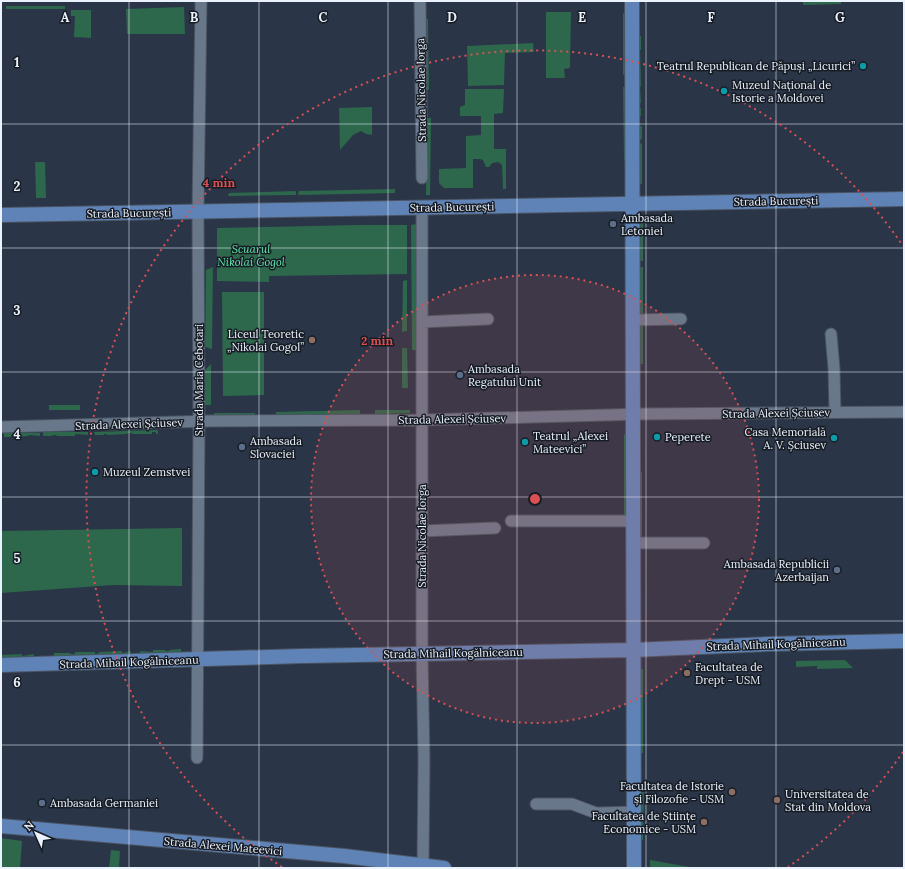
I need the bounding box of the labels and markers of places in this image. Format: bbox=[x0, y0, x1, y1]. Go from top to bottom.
place label: Teatrul Republican de Păpuși „Licurici” bbox=[657, 59, 855, 73]
marker: Teatrul Republican de Păpuși „Licurici” bbox=[858, 61, 868, 71]
place label: Muzeul Național de Istorie a Moldovei bbox=[732, 78, 831, 105]
marker: Muzeul Național de Istorie a Moldovei bbox=[719, 86, 729, 96]
place label: Ambasada Letoniei bbox=[620, 211, 673, 238]
marker: Ambasada Letoniei bbox=[608, 219, 618, 229]
place label: Liceul Teoretic „Nikolai Gogol” bbox=[227, 327, 304, 354]
marker: Liceul Teoretic „Nikolai Gogol” bbox=[307, 335, 317, 345]
place label: Ambasada Regatului Unit bbox=[467, 362, 542, 389]
marker: Ambasada Regatului Unit bbox=[455, 370, 465, 380]
place label: Casa Memorială A. V. Șciusev bbox=[745, 425, 826, 452]
place label: Teatrul „Alexei Mateevici” bbox=[533, 429, 608, 456]
place label: Peperete bbox=[665, 430, 711, 444]
marker: Peperete bbox=[652, 432, 662, 442]
marker: Casa Memorială A. V. Șciusev bbox=[829, 433, 839, 443]
place label: Ambasada Slovaciei bbox=[249, 434, 302, 461]
marker: Teatrul „Alexei Mateevici” bbox=[520, 437, 530, 447]
marker: Ambasada Slovaciei bbox=[237, 442, 247, 452]
place label: Muzeul Zemstvei bbox=[103, 465, 190, 479]
marker: Muzeul Zemstvei bbox=[90, 467, 100, 477]
centre of rings bbox=[528, 492, 542, 506]
place label: Ambasada Republicii Azerbaijan bbox=[723, 557, 829, 584]
marker: Ambasada Republicii Azerbaijan bbox=[832, 565, 842, 575]
place label: Facultatea de Drept - USM bbox=[695, 660, 763, 687]
marker: Facultatea de Drept - USM bbox=[682, 668, 692, 678]
place label: Facultatea de Istorie și Filozofie - USM bbox=[620, 779, 724, 806]
marker: Facultatea de Istorie și Filozofie - USM bbox=[727, 787, 737, 797]
place label: Universitatea de Stat din Moldova bbox=[785, 787, 871, 814]
marker: Universitatea de Stat din Moldova bbox=[772, 795, 782, 805]
place label: Ambasada Germaniei bbox=[49, 796, 158, 810]
marker: Ambasada Germaniei bbox=[37, 798, 47, 808]
place label: Facultatea de Științe Economice - USM bbox=[592, 809, 696, 836]
marker: Facultatea de Științe Economice - USM bbox=[699, 817, 709, 827]

